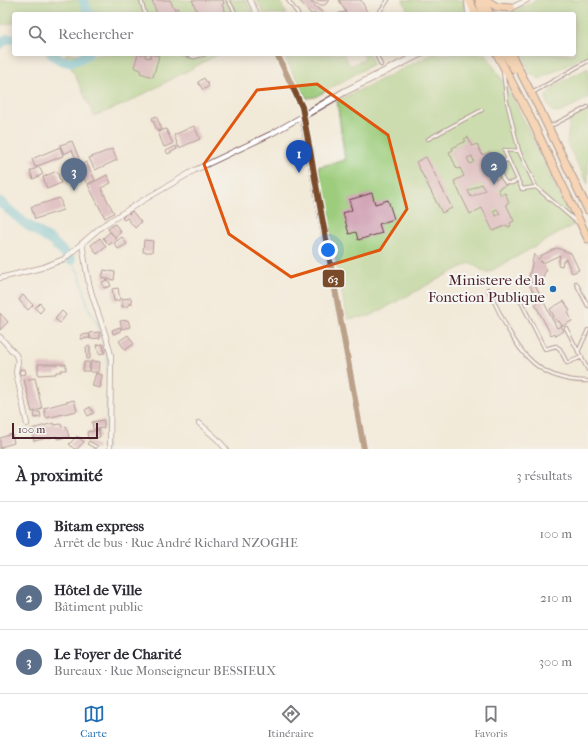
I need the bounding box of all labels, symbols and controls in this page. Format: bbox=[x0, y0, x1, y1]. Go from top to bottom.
search box bbox=[12, 12, 576, 56]
icon: search bbox=[26, 23, 48, 45]
text: Rechercher bbox=[58, 25, 133, 43]
pin: 1 bbox=[286, 140, 312, 173]
pin: 2 bbox=[481, 152, 507, 185]
pin: 3 bbox=[61, 158, 87, 191]
your location bbox=[318, 240, 338, 260]
line badge: 63 bbox=[322, 269, 345, 288]
place label: Ministere de la Fonction Publique bbox=[428, 271, 546, 306]
text: 63 bbox=[328, 273, 339, 286]
marker: Ministere de la Fonction Publique bbox=[548, 284, 558, 294]
scale bar bbox=[12, 421, 98, 440]
text: 100 m bbox=[18, 423, 46, 436]
text: À proximité bbox=[16, 465, 103, 485]
text: 3 résultats bbox=[516, 468, 572, 483]
text: Bitam express bbox=[54, 517, 144, 535]
text: 1 bbox=[27, 526, 31, 541]
text: 100 m bbox=[539, 526, 572, 541]
text: Arrêt de bus · Rue André Richard NZOGHE bbox=[54, 535, 298, 550]
text: Hôtel de Ville bbox=[54, 581, 142, 599]
text: 2 bbox=[26, 590, 32, 605]
text: 210 m bbox=[540, 590, 572, 605]
text: Bâtiment public bbox=[54, 599, 143, 614]
text: Le Foyer de Charité bbox=[54, 645, 181, 663]
text: 3 bbox=[26, 654, 32, 669]
text: 300 m bbox=[539, 654, 572, 669]
text: Bureaux · Rue Monseigneur BESSIEUX bbox=[54, 663, 276, 678]
tab: Carte bbox=[80, 703, 107, 740]
tab: Itinéraire bbox=[267, 703, 314, 740]
tab: Favoris bbox=[474, 703, 508, 740]

